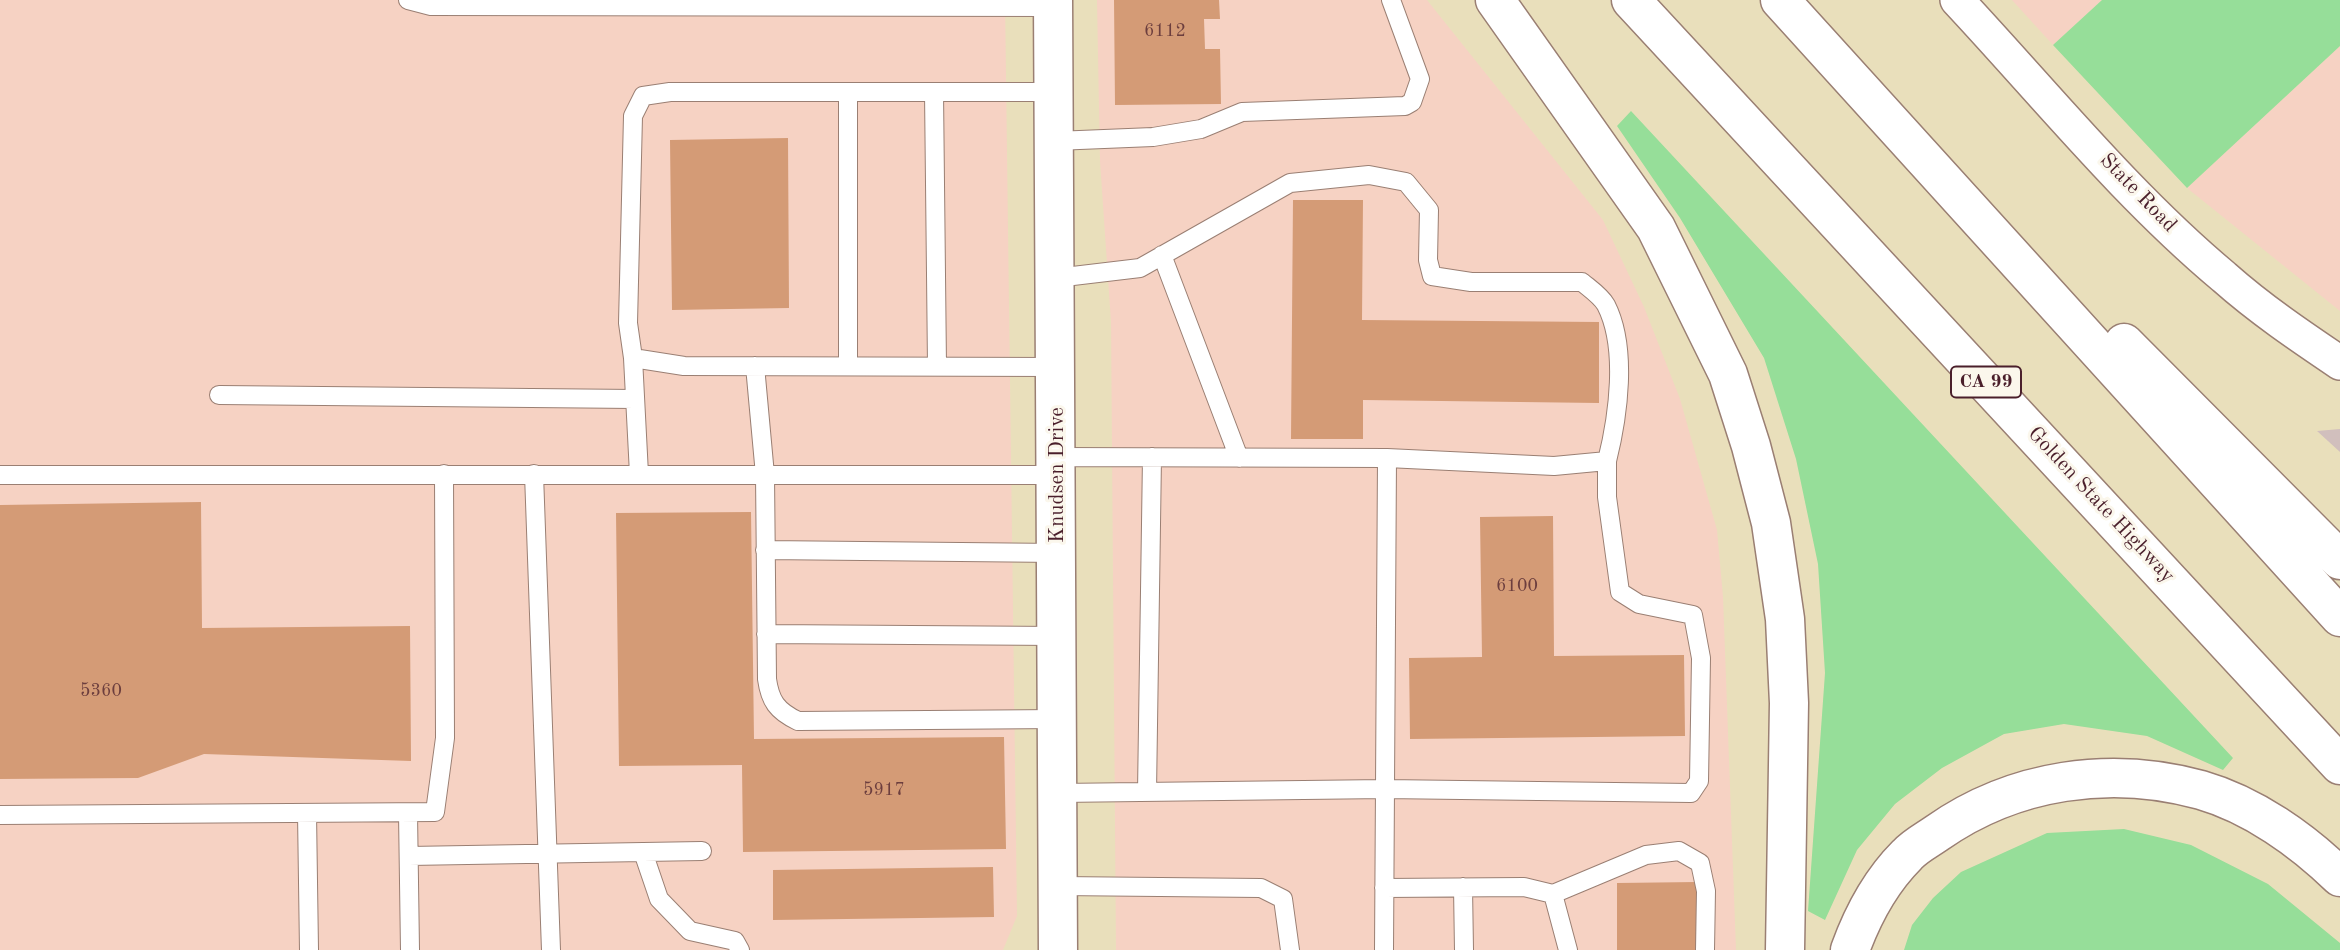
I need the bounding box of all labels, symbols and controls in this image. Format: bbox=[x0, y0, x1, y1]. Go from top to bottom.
house number: 6112 bbox=[1144, 20, 1186, 42]
street label: State Road bbox=[2094, 148, 2182, 238]
road number: CA 99 bbox=[1951, 366, 2021, 398]
street label: Knudsen Drive bbox=[1044, 407, 1070, 543]
street label: Golden State Highway bbox=[2022, 422, 2180, 588]
house number: 6100 bbox=[1496, 575, 1538, 597]
house number: 5360 bbox=[80, 680, 122, 702]
house number: 5917 bbox=[863, 779, 905, 801]

